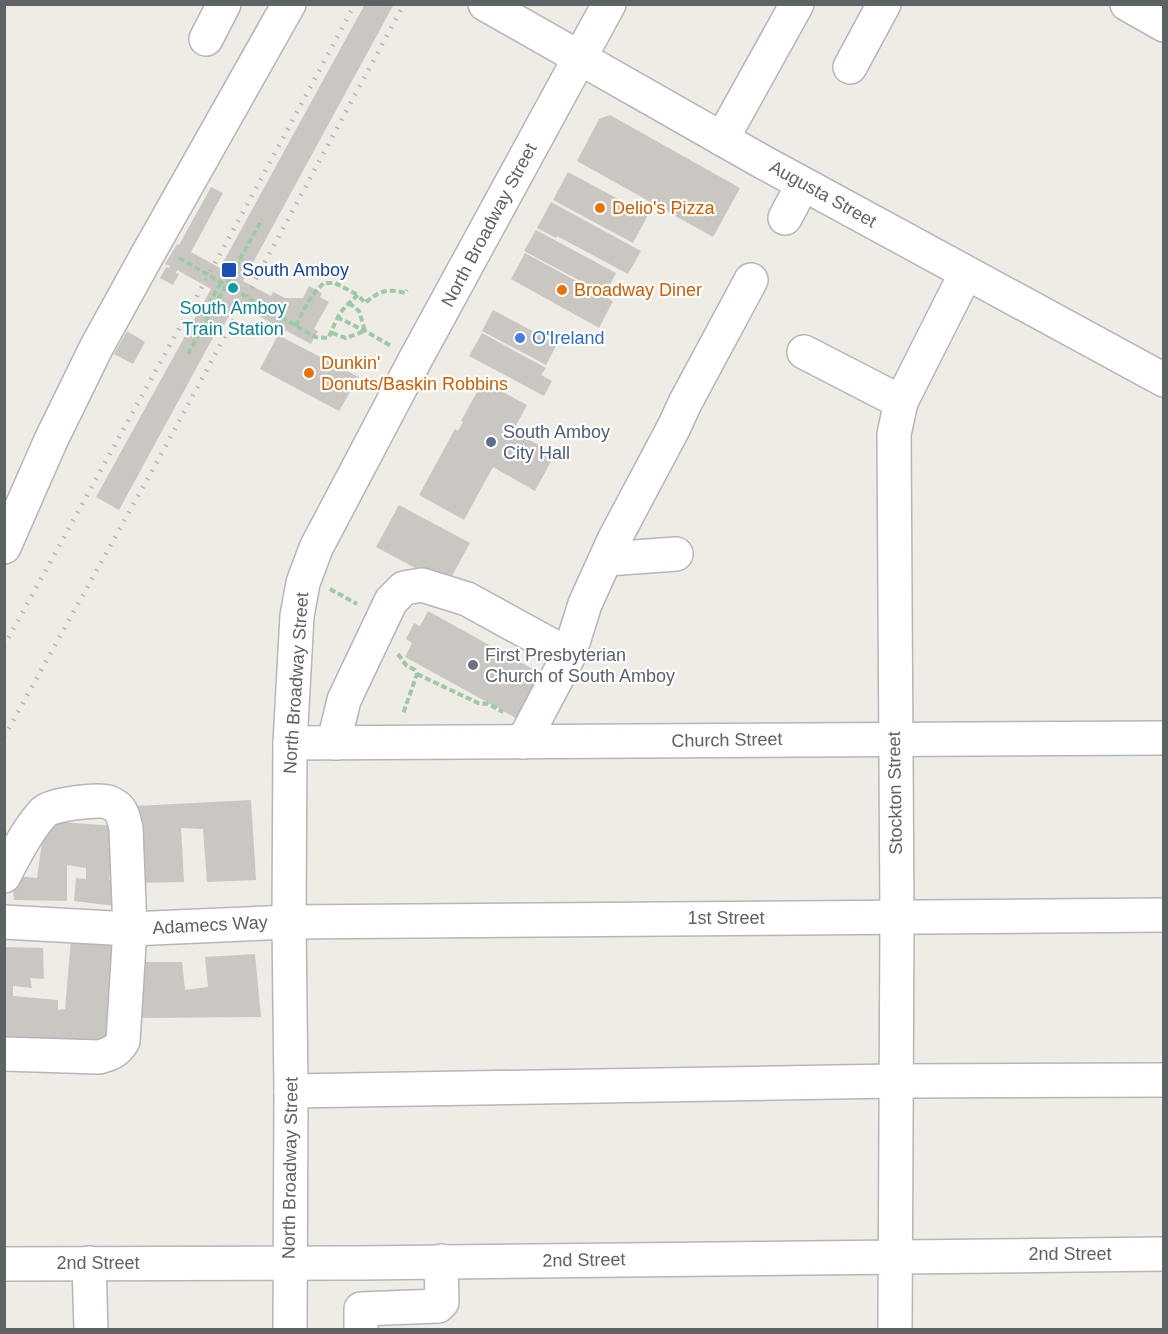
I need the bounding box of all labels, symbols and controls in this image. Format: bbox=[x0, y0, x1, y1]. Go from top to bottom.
street label: North Broadway Street bbox=[437, 140, 541, 310]
street label: Augusta Street bbox=[766, 156, 880, 232]
place label: Delio's Pizza bbox=[612, 198, 715, 218]
marker: Delio's Pizza bbox=[593, 201, 607, 215]
place label: South Amboy bbox=[242, 260, 349, 280]
marker: South Amboy bbox=[220, 261, 238, 279]
place label: Broadway Diner bbox=[574, 280, 702, 300]
marker: South Amboy Train Station bbox=[226, 281, 240, 295]
marker: Broadway Diner bbox=[555, 283, 569, 297]
place label: South Amboy Train Station bbox=[179, 298, 287, 339]
place label: O'Ireland bbox=[532, 328, 604, 348]
marker: O'Ireland bbox=[513, 331, 527, 345]
place label: Dunkin' Donuts/Baskin Robbins bbox=[321, 353, 508, 394]
marker: Dunkin' Donuts/Baskin Robbins bbox=[302, 366, 316, 380]
place label: South Amboy City Hall bbox=[503, 422, 610, 463]
marker: South Amboy City Hall bbox=[484, 435, 498, 449]
street label: North Broadway Street bbox=[280, 591, 312, 775]
place label: First Presbyterian Church of South Amboy bbox=[485, 645, 675, 686]
marker: First Presbyterian Church of South Amboy bbox=[466, 658, 480, 672]
street label: Church Street bbox=[671, 729, 783, 751]
street label: Stockton Street bbox=[884, 731, 906, 855]
street label: 1st Street bbox=[687, 908, 765, 928]
street label: Adamecs Way bbox=[152, 912, 268, 938]
street label: North Broadway Street bbox=[278, 1077, 302, 1259]
street label: 2nd Street bbox=[1028, 1244, 1112, 1264]
street label: 2nd Street bbox=[542, 1249, 626, 1271]
street label: 2nd Street bbox=[56, 1253, 140, 1273]

